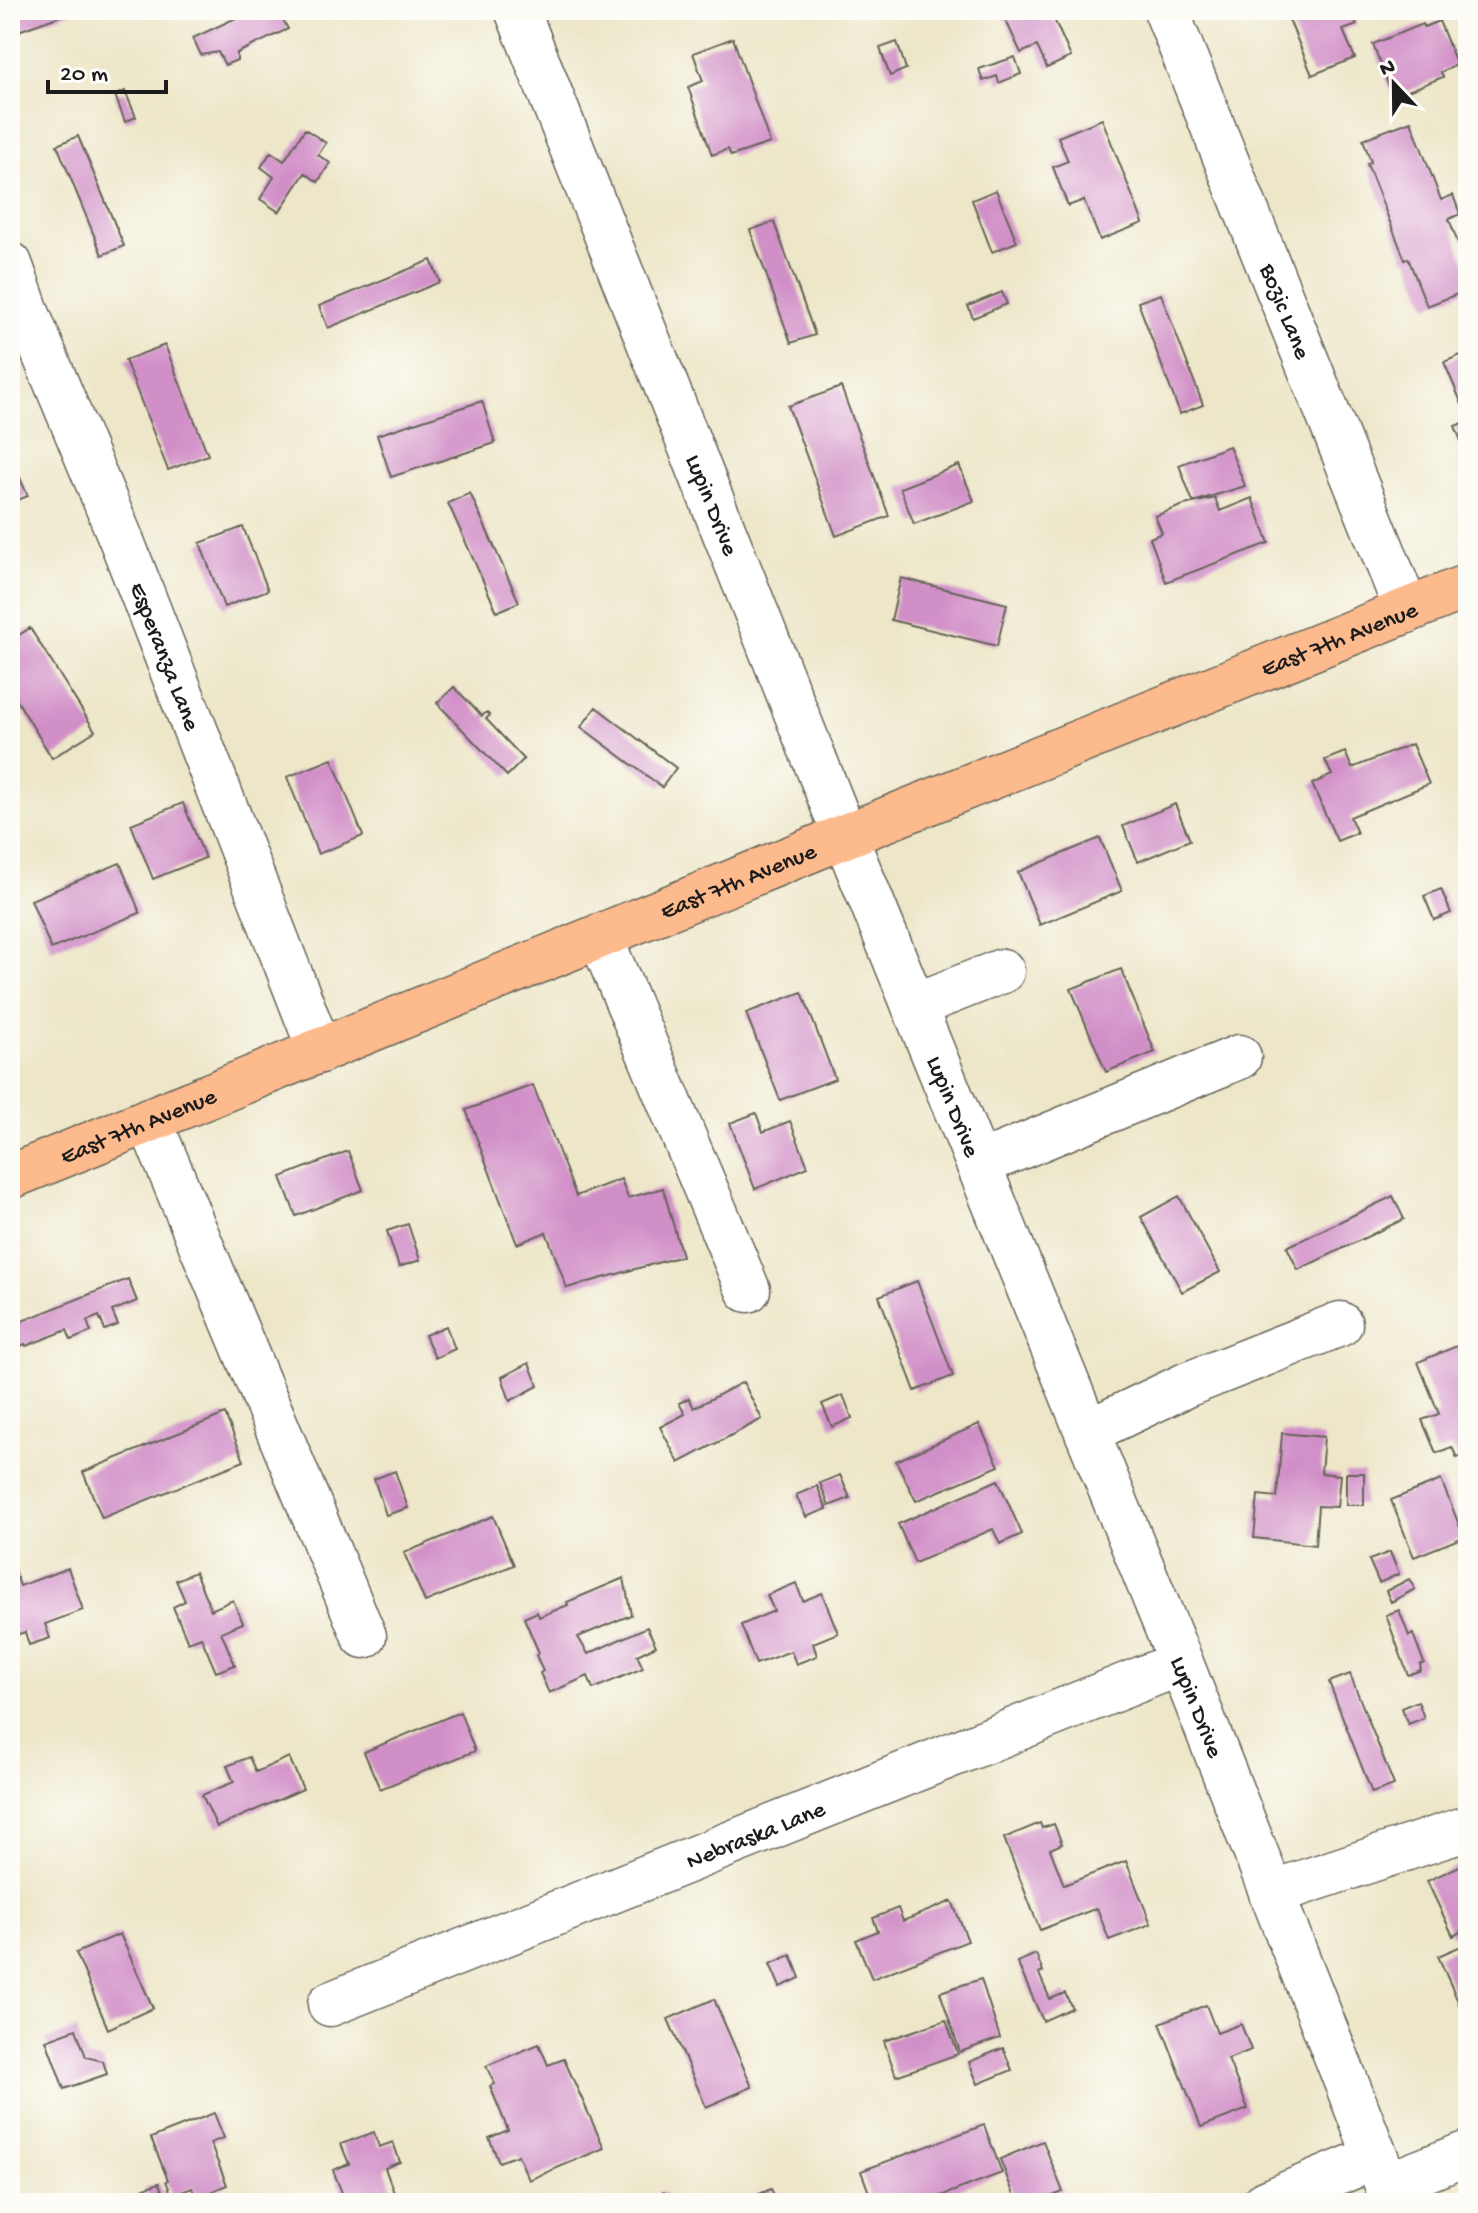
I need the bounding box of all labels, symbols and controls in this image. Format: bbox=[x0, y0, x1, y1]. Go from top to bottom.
scale bar bbox=[48, 44, 166, 94]
north arrow bbox=[1354, 44, 1434, 124]
text: N bbox=[1376, 54, 1400, 84]
text: 20 m bbox=[60, 61, 108, 90]
street label: Bozic Lane bbox=[1251, 259, 1316, 365]
street label: Lupin Drive bbox=[677, 451, 743, 561]
street label: Esperanza Lane bbox=[121, 579, 205, 736]
street label: East 7th Avenue bbox=[1258, 597, 1423, 685]
street label: East 7th Avenue bbox=[657, 838, 822, 928]
street label: Lupin Drive bbox=[918, 1052, 985, 1163]
street label: East 7th Avenue bbox=[57, 1083, 222, 1173]
street label: Lupin Drive bbox=[1162, 1653, 1228, 1763]
street label: Nebraska Lane bbox=[683, 1796, 831, 1878]

